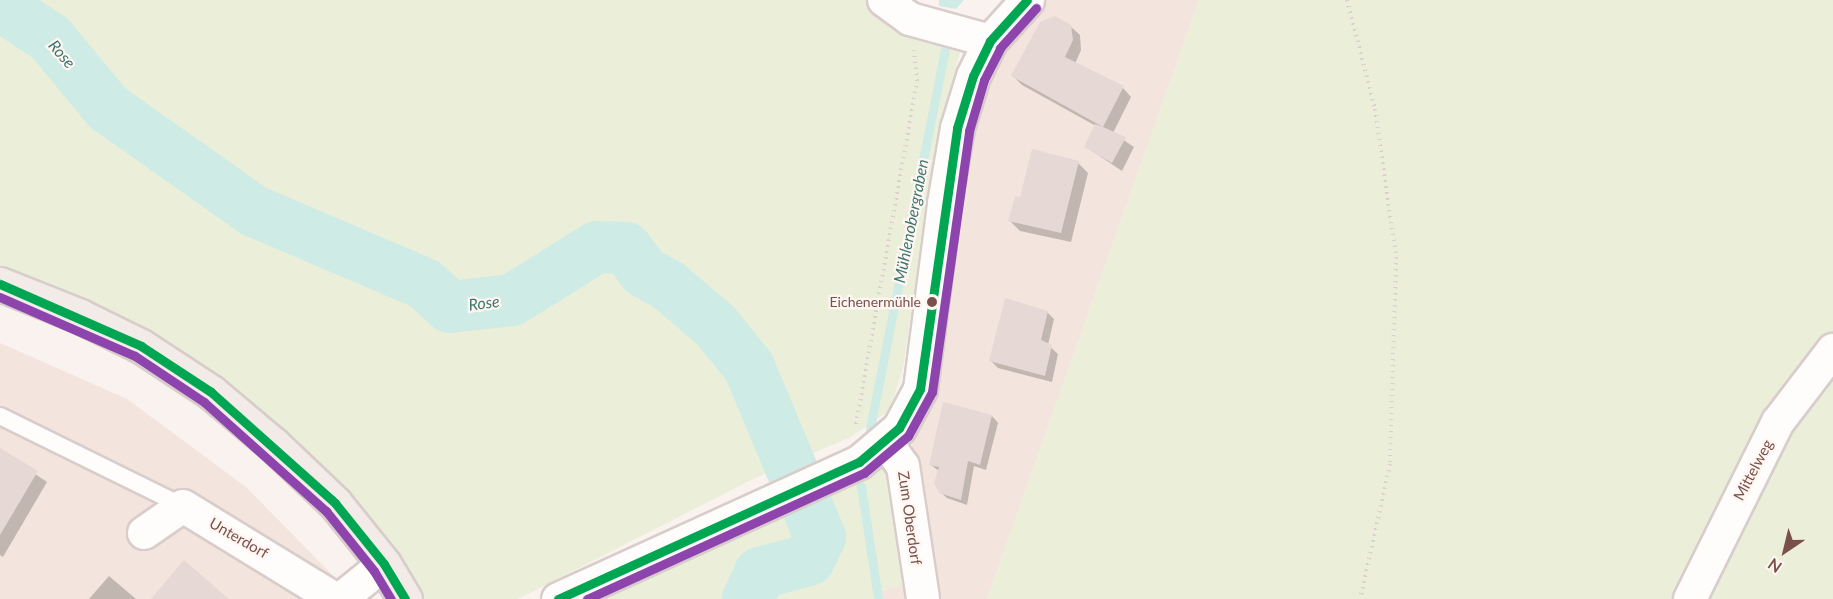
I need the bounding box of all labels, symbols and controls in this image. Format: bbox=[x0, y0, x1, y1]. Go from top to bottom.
water label: Rose bbox=[45, 36, 79, 72]
water label: Mühlenobergraben bbox=[890, 157, 932, 285]
water label: Rose bbox=[467, 292, 501, 314]
place label: Eichenermühle bbox=[830, 294, 921, 310]
marker: Eichenermühle bbox=[926, 296, 938, 308]
street label: Mittelweg bbox=[1729, 436, 1777, 504]
street label: Zum Oberdorf bbox=[895, 470, 925, 566]
street label: Unterdorf bbox=[206, 514, 272, 562]
north arrow bbox=[1755, 521, 1815, 581]
text: N bbox=[1764, 555, 1785, 577]

